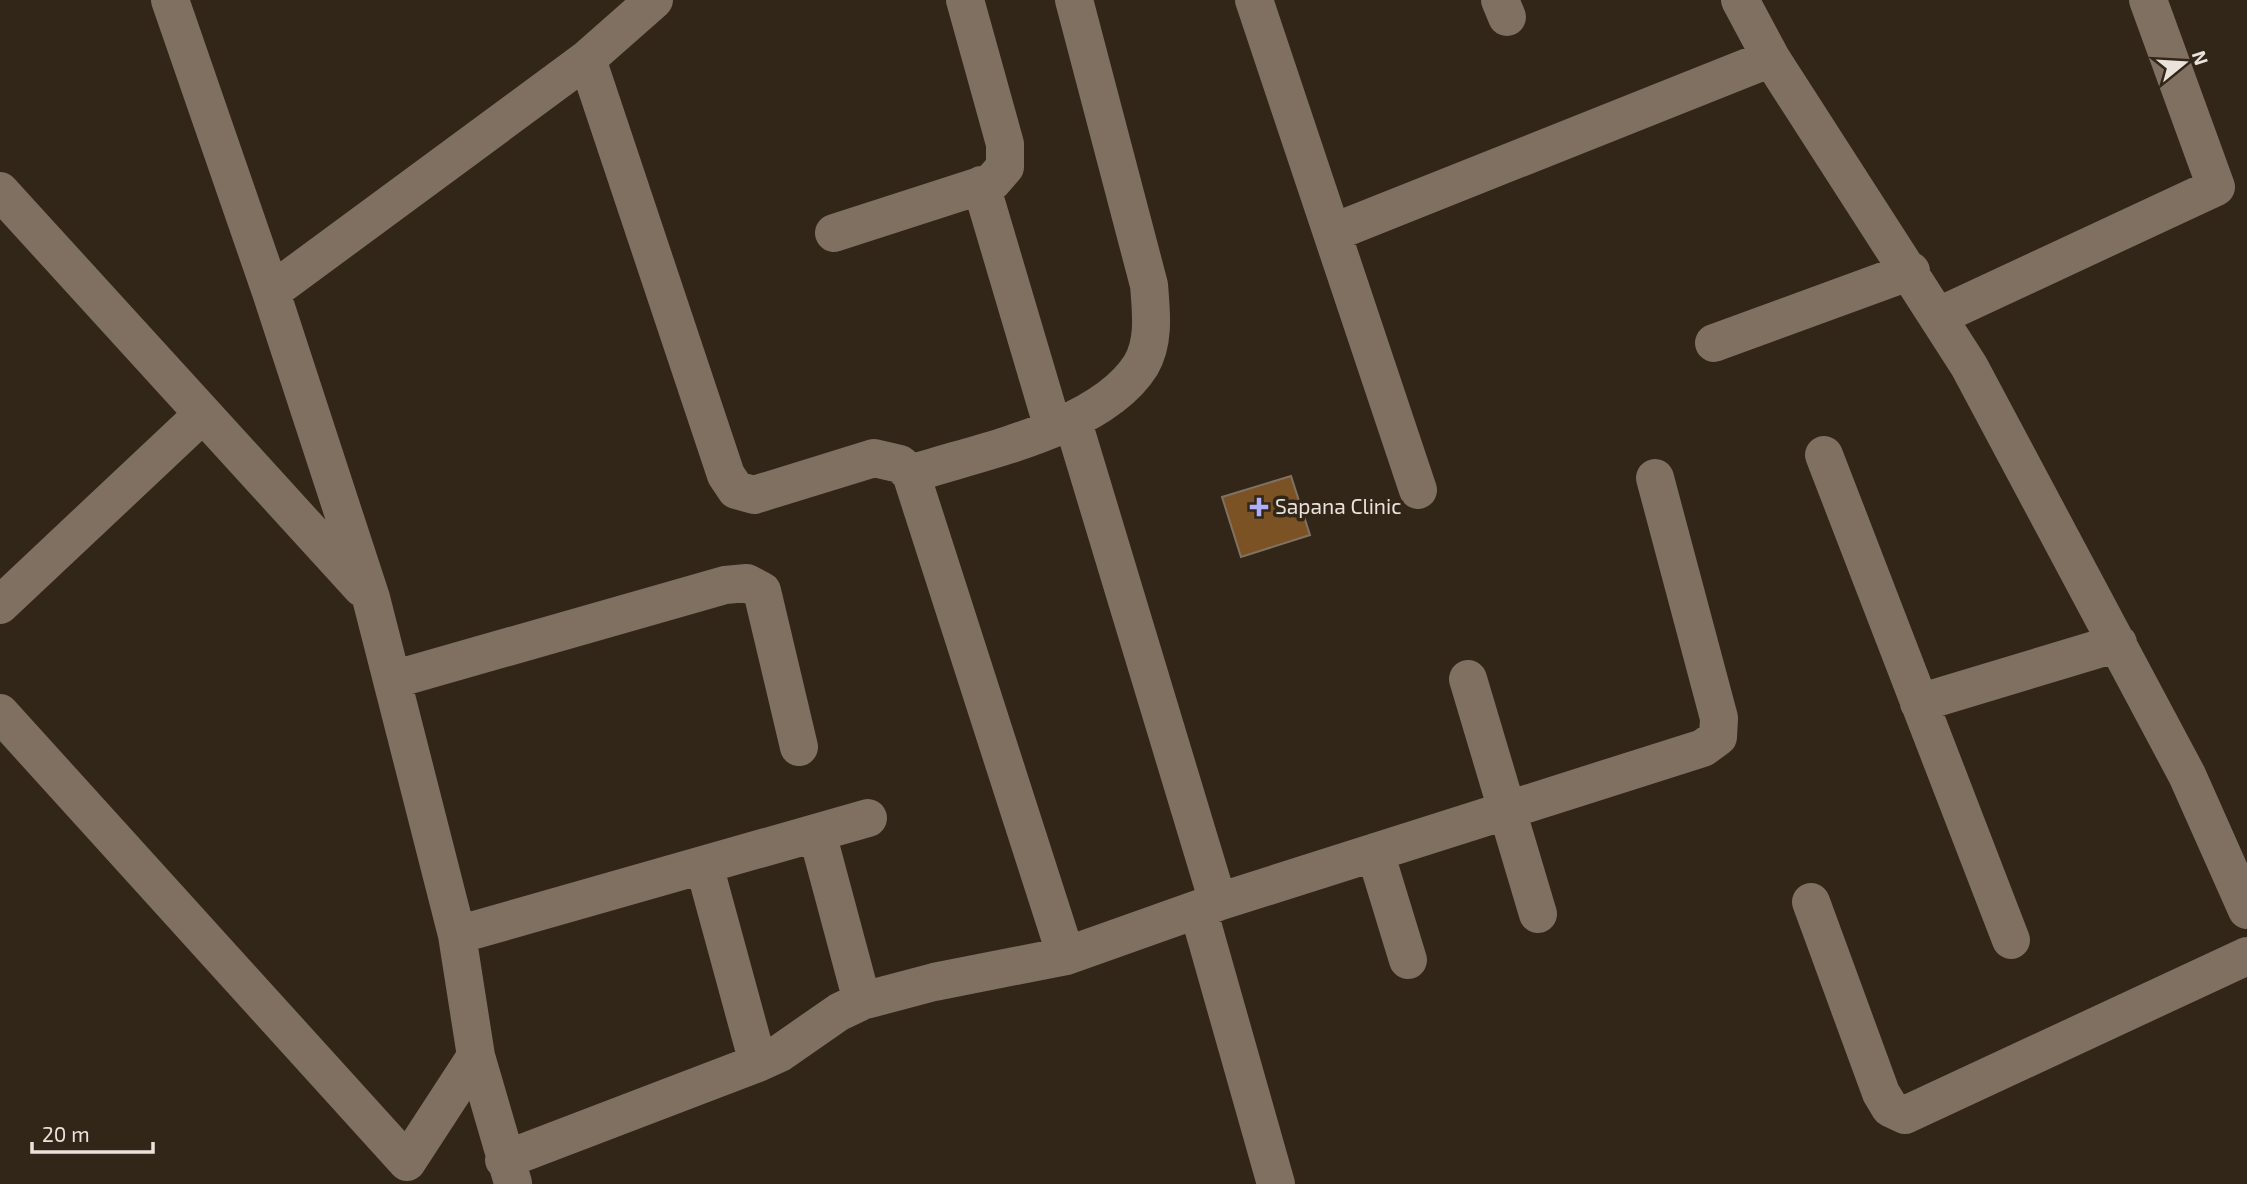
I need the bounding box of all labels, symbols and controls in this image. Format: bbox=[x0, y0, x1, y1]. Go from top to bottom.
north arrow bbox=[2149, 28, 2219, 98]
text: N bbox=[2188, 48, 2214, 68]
place label: Sapana Clinic bbox=[1275, 493, 1402, 518]
marker: Sapana Clinic bbox=[1249, 497, 1269, 517]
scale bar bbox=[32, 1110, 152, 1154]
text: 20 m bbox=[42, 1121, 90, 1146]

